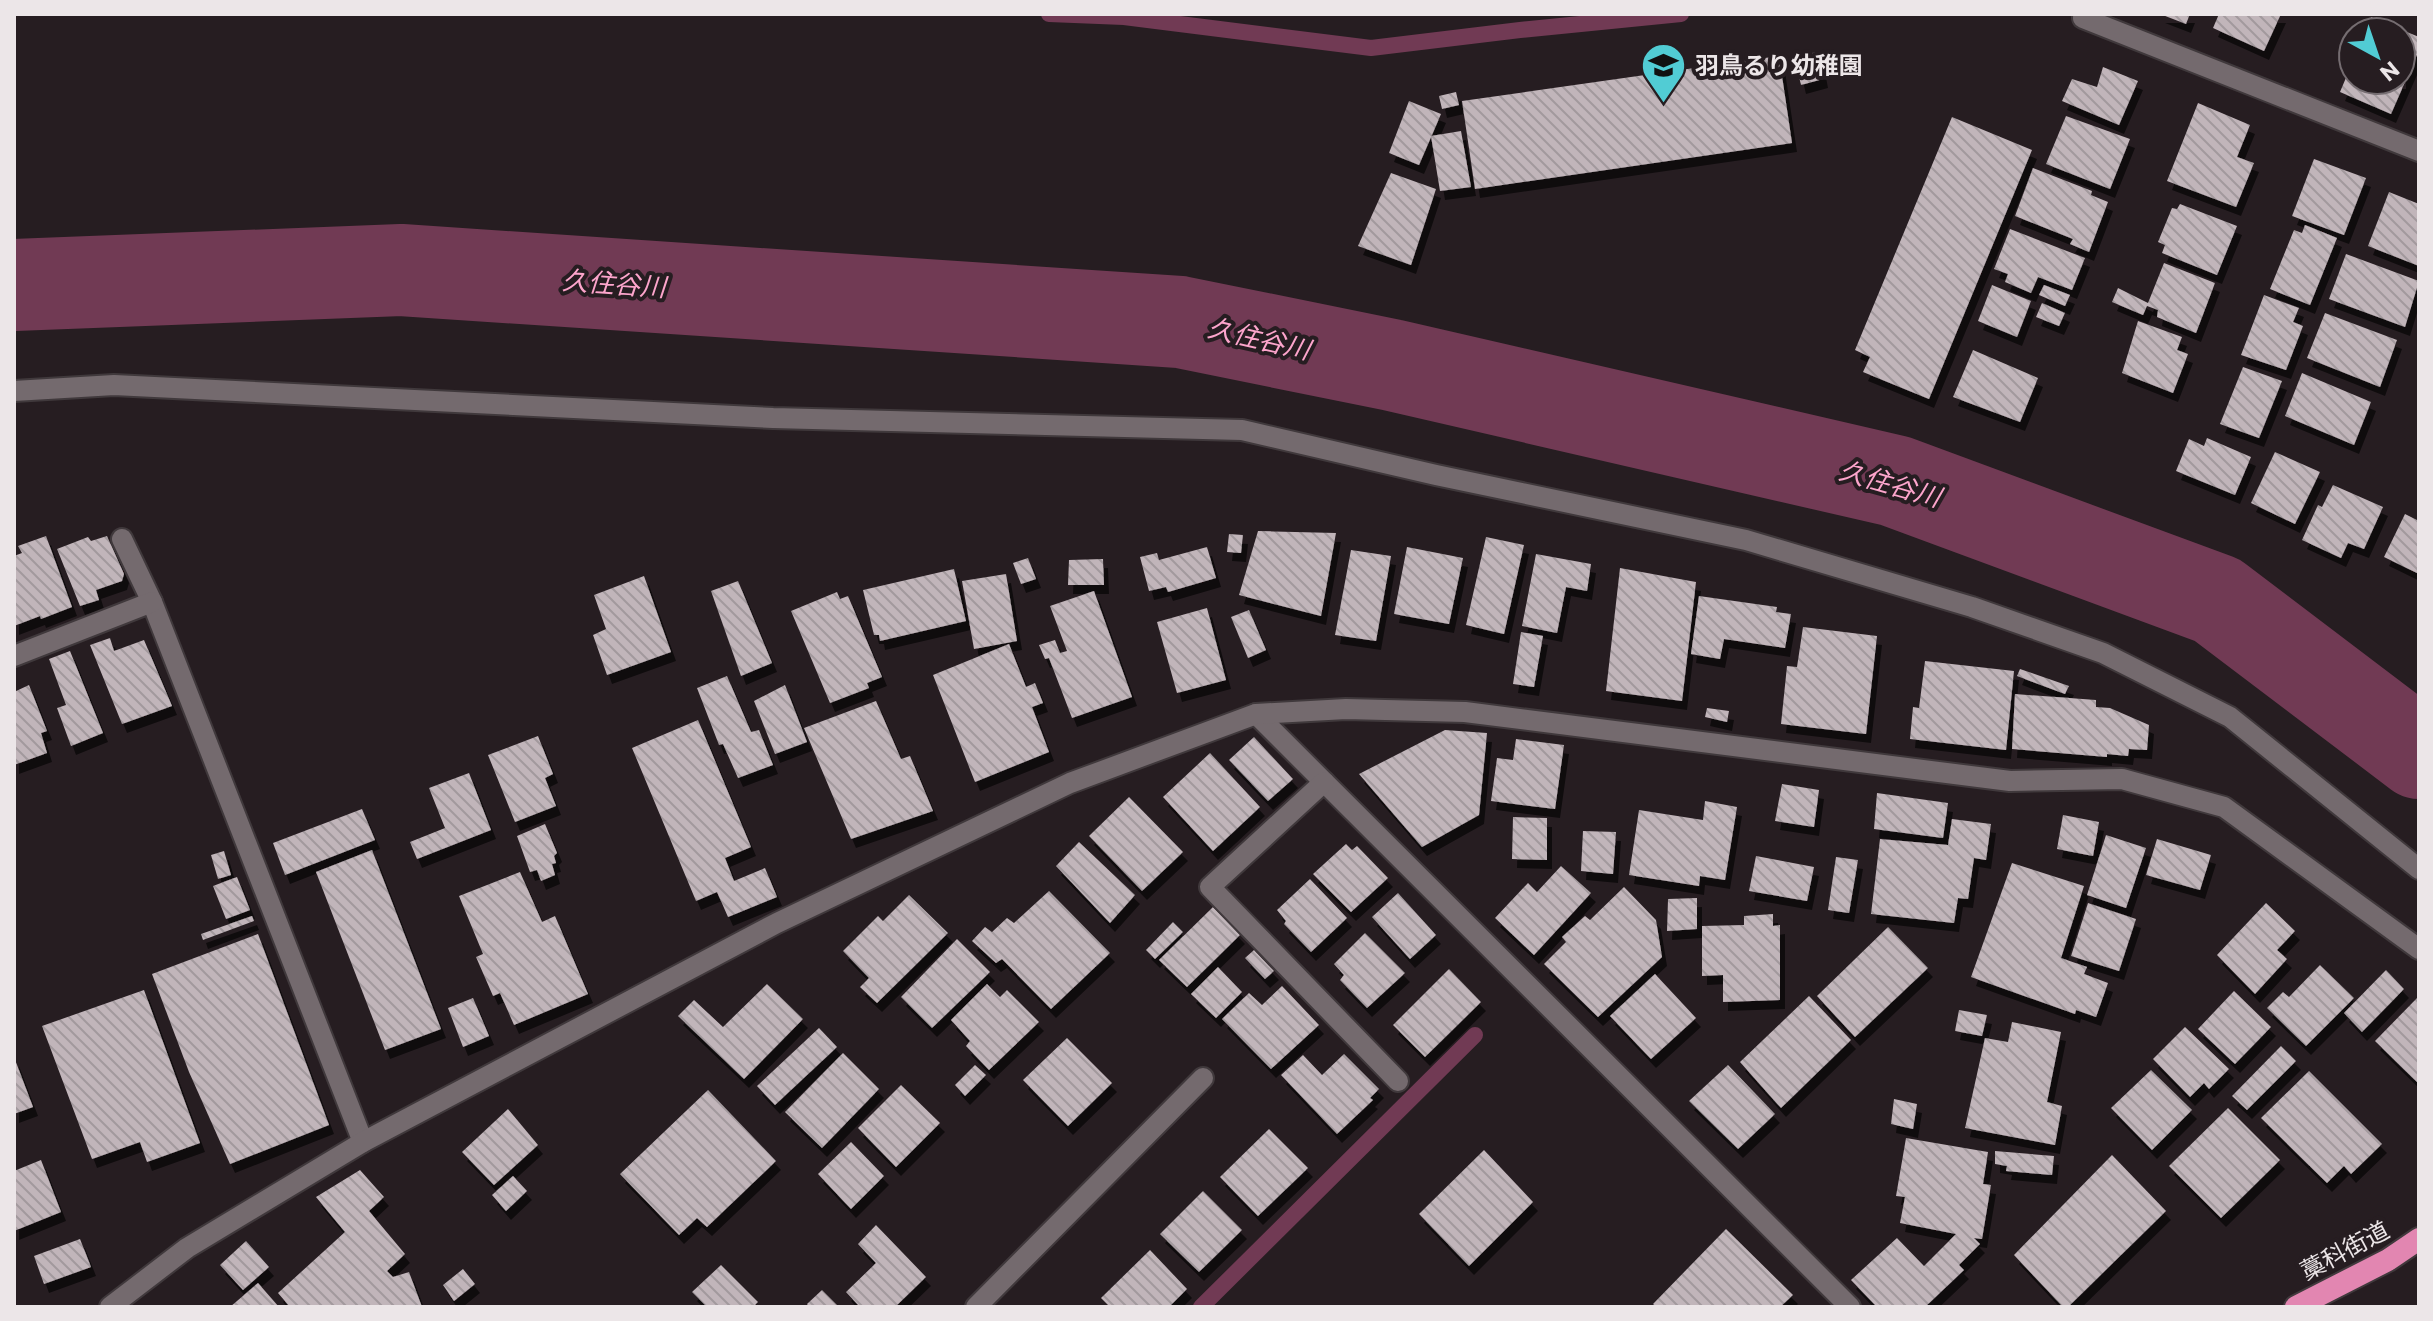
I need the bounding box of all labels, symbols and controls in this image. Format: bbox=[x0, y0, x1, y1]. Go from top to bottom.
north arrow bbox=[2337, 16, 2417, 96]
school or university icon: 羽鳥るり幼稚園 bbox=[1640, 42, 1688, 105]
place label: 羽鳥るり幼稚園 bbox=[1695, 50, 1863, 79]
text: N bbox=[2375, 56, 2405, 87]
water label: 久住谷川 bbox=[561, 263, 670, 302]
water label: 久住谷川 bbox=[1205, 311, 1316, 365]
water label: 久住谷川 bbox=[1836, 453, 1948, 513]
street label: 藁科街道 bbox=[2295, 1214, 2393, 1285]

